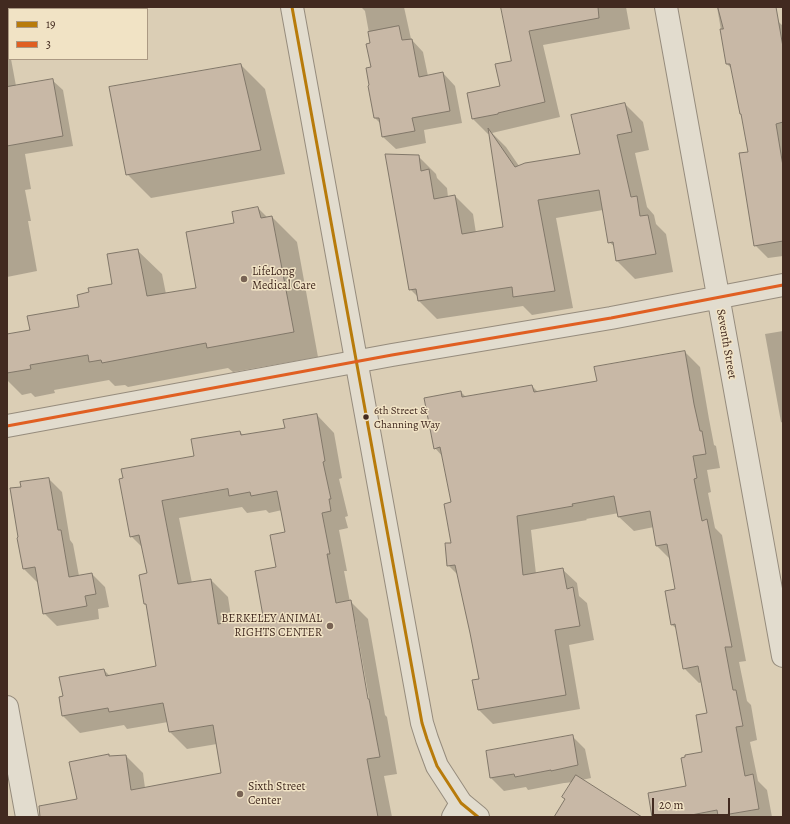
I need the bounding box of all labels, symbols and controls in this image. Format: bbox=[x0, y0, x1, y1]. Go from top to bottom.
legend bbox=[8, 8, 148, 60]
text: 19 bbox=[46, 16, 56, 32]
text: 3 bbox=[46, 36, 51, 52]
place label: LifeLong Medical Care bbox=[252, 265, 316, 293]
marker: LifeLong Medical Care bbox=[239, 274, 249, 284]
street label: Seventh Street bbox=[713, 308, 739, 380]
place label: 6th Street & Channing Way bbox=[374, 404, 440, 430]
marker: 6th Street & Channing Way bbox=[361, 412, 371, 422]
place label: BERKELEY ANIMAL RIGHTS CENTER bbox=[221, 612, 322, 640]
marker: BERKELEY ANIMAL RIGHTS CENTER bbox=[325, 621, 335, 631]
place label: Sixth Street Center bbox=[248, 780, 306, 808]
marker: Sixth Street Center bbox=[235, 789, 245, 799]
scale bar bbox=[654, 790, 732, 816]
text: 20 m bbox=[659, 797, 683, 813]

